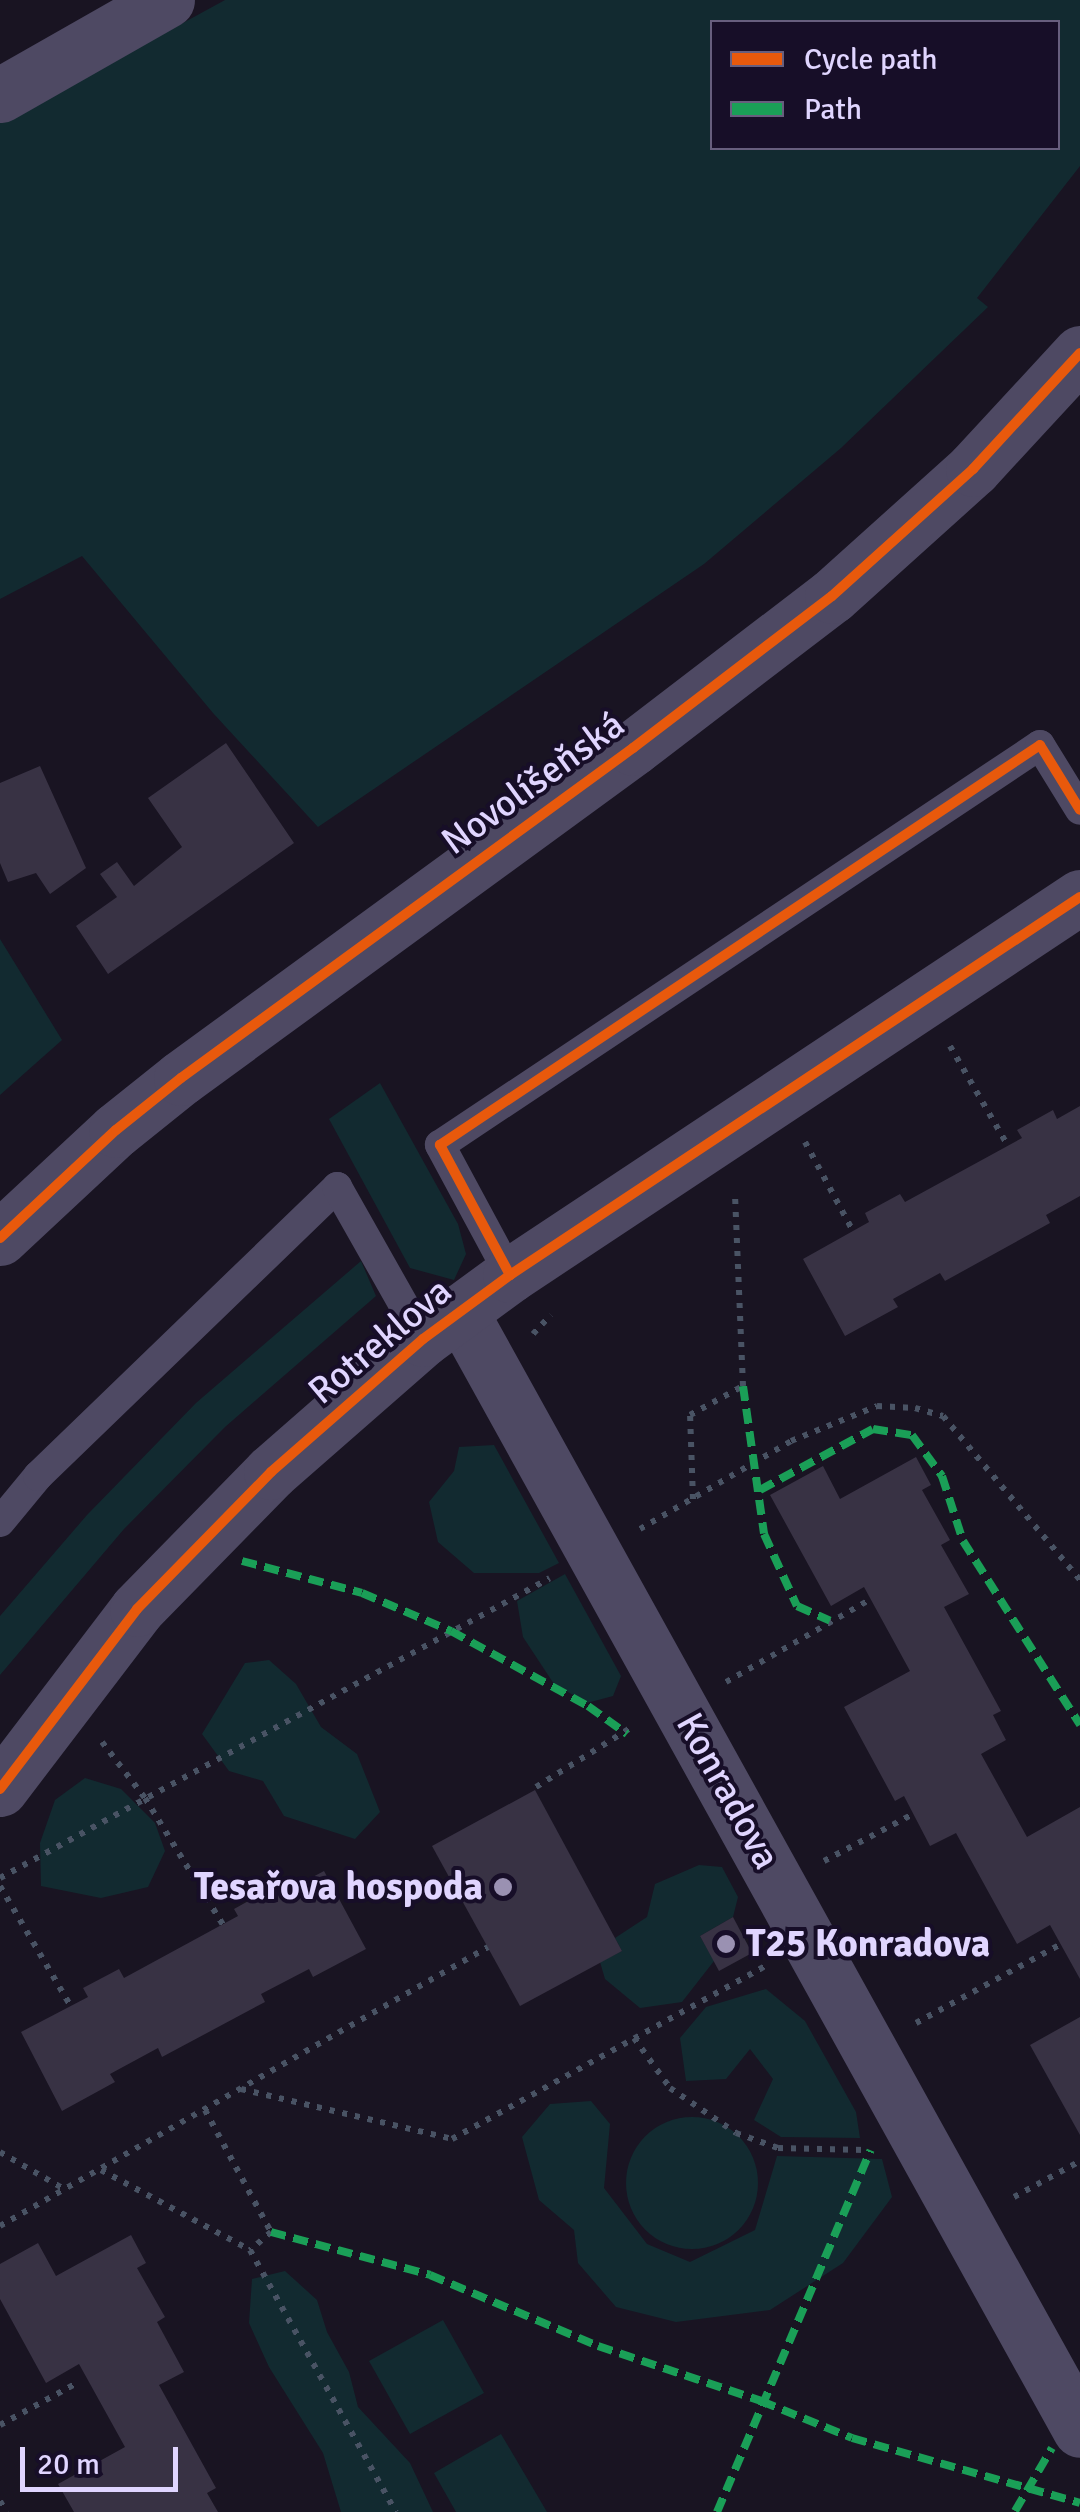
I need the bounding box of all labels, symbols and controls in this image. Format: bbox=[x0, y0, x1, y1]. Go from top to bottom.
legend bbox=[710, 20, 1060, 150]
text: Cycle path bbox=[804, 41, 938, 78]
text: Path bbox=[804, 91, 862, 128]
street label: Novolíšeňská bbox=[433, 702, 633, 864]
street label: Rotreklova bbox=[299, 1268, 461, 1414]
street label: Konradova bbox=[667, 1705, 789, 1877]
place label: Tesařova hospoda bbox=[194, 1864, 483, 1910]
marker: Tesařova hospoda bbox=[492, 1876, 514, 1898]
place label: T25 Konradova bbox=[746, 1921, 990, 1967]
marker: T25 Konradova bbox=[715, 1933, 737, 1955]
scale bar bbox=[25, 2427, 182, 2489]
text: 20 m bbox=[37, 2446, 100, 2483]

